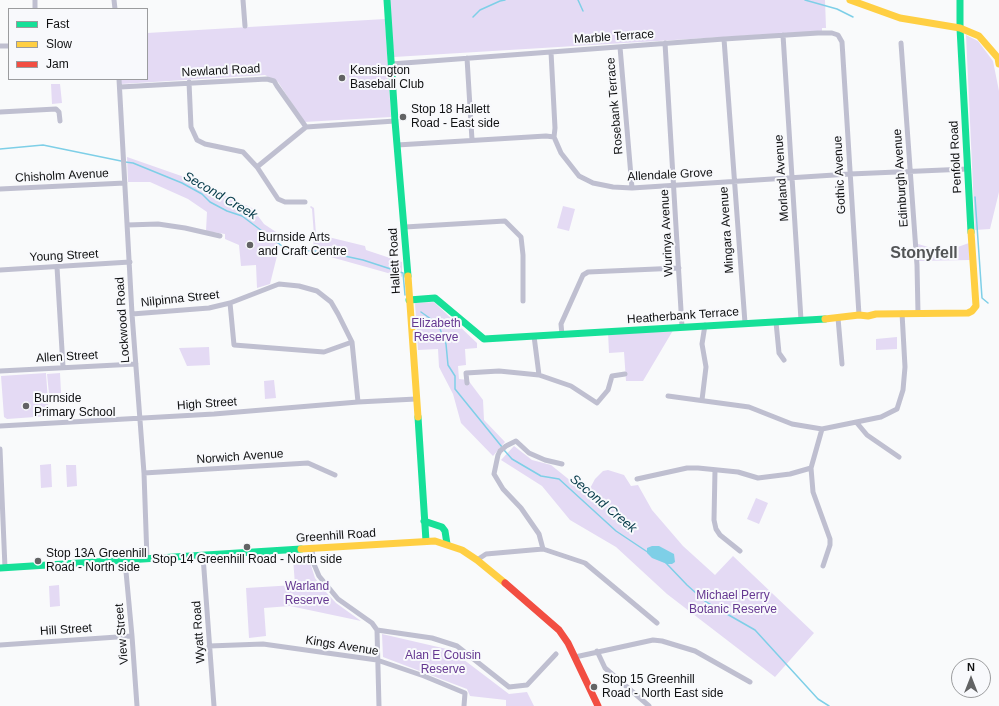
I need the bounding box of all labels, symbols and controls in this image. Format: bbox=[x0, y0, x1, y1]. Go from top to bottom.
legend bbox=[8, 8, 148, 80]
text: Fast bbox=[46, 17, 69, 31]
street label: Marble Terrace bbox=[574, 27, 654, 47]
text: Slow bbox=[46, 37, 72, 51]
text: Jam bbox=[46, 57, 69, 71]
street label: Rosebank Terrace bbox=[604, 57, 626, 155]
street label: Newland Road bbox=[181, 62, 261, 80]
place label: Kensington Baseball Club bbox=[350, 64, 424, 92]
marker: Kensington Baseball Club bbox=[337, 73, 347, 83]
place label: Stop 18 Hallett Road - East side bbox=[411, 103, 500, 131]
marker: Stop 18 Hallett Road - East side bbox=[398, 112, 408, 122]
street label: Penfold Road bbox=[947, 120, 965, 194]
street label: Edinburgh Avenue bbox=[890, 128, 912, 228]
street label: Morland Avenue bbox=[772, 134, 792, 222]
street label: Gothic Avenue bbox=[831, 135, 849, 215]
street label: Chisholm Avenue bbox=[15, 166, 109, 186]
street label: Allendale Grove bbox=[627, 166, 713, 184]
water label: Second Creek bbox=[180, 169, 260, 223]
street label: Mingara Avenue bbox=[717, 186, 737, 274]
street label: Wurinya Avenue bbox=[658, 189, 676, 277]
street label: Hallett Road bbox=[386, 228, 404, 294]
place label: Burnside Arts and Craft Centre bbox=[258, 231, 347, 259]
marker: Burnside Arts and Craft Centre bbox=[245, 240, 255, 250]
district label: Stonyfell bbox=[890, 244, 958, 264]
street label: Young Street bbox=[29, 247, 99, 265]
street label: Lockwood Road bbox=[113, 277, 133, 363]
street label: Nilpinna Street bbox=[140, 288, 220, 310]
street label: Heatherbank Terrace bbox=[627, 305, 739, 327]
park label: Elizabeth Reserve bbox=[411, 317, 461, 345]
street label: Allen Street bbox=[36, 348, 98, 366]
place label: Burnside Primary School bbox=[34, 392, 115, 420]
street label: High Street bbox=[177, 395, 237, 413]
marker: Burnside Primary School bbox=[21, 401, 31, 411]
street label: Norwich Avenue bbox=[196, 447, 284, 467]
water label: Second Creek bbox=[566, 472, 640, 536]
street label: Greenhill Road bbox=[296, 526, 376, 546]
marker: Stop 14 Greenhill Road - North side bbox=[242, 542, 252, 552]
place label: Stop 13A Greenhill Road - North side bbox=[46, 547, 147, 575]
place label: Stop 14 Greenhill Road - North side bbox=[152, 553, 342, 567]
marker: Stop 13A Greenhill Road - North side bbox=[33, 556, 43, 566]
park label: Warland Reserve bbox=[285, 580, 329, 608]
park label: Michael Perry Botanic Reserve bbox=[689, 589, 777, 617]
street label: Wyatt Road bbox=[190, 600, 208, 664]
street label: View Street bbox=[112, 603, 132, 665]
street label: Hill Street bbox=[40, 621, 92, 639]
street label: Kings Avenue bbox=[304, 633, 380, 659]
park label: Alan E Cousin Reserve bbox=[405, 649, 481, 677]
north arrow bbox=[951, 658, 991, 698]
text: N bbox=[967, 661, 975, 673]
place label: Stop 15 Greenhill Road - North East side bbox=[602, 673, 723, 701]
marker: Stop 15 Greenhill Road - North East side bbox=[589, 682, 599, 692]

